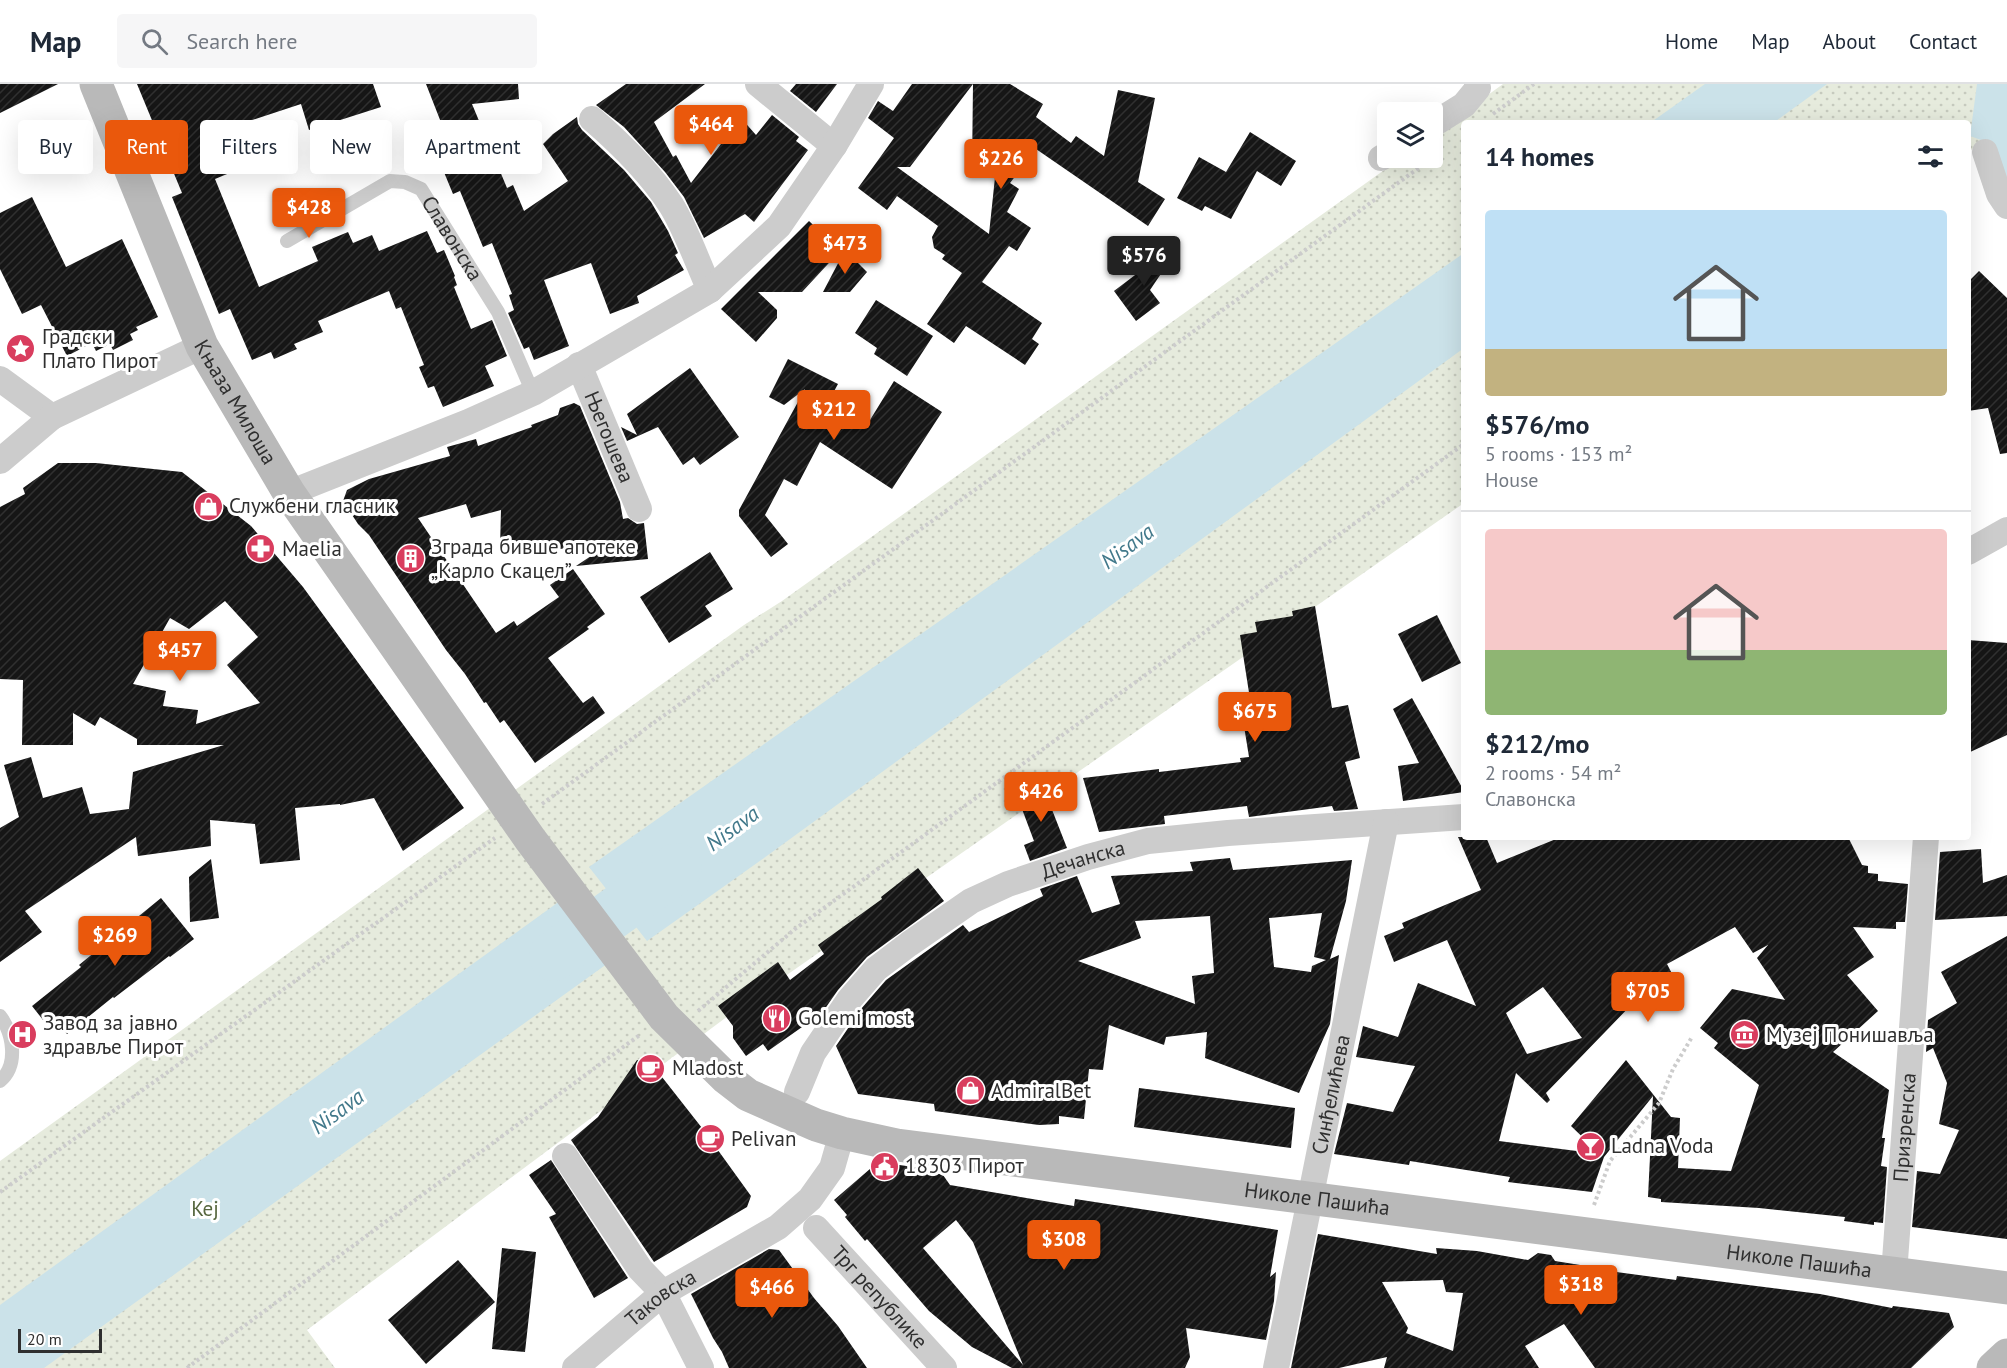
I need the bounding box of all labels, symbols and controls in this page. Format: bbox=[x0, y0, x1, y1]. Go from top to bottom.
search box bbox=[117, 14, 537, 68]
text: Map bbox=[30, 23, 81, 60]
icon: search bbox=[138, 25, 171, 58]
text: Search here bbox=[186, 27, 297, 55]
text: Home bbox=[1665, 28, 1718, 55]
text: Map bbox=[1751, 28, 1790, 55]
text: About bbox=[1823, 28, 1876, 55]
text: Contact bbox=[1909, 28, 1977, 55]
map controls bbox=[1377, 102, 1443, 168]
button: layers bbox=[1377, 102, 1443, 168]
pin: $464 bbox=[675, 105, 747, 156]
text: $464 bbox=[688, 111, 734, 137]
chip: Buy bbox=[18, 120, 93, 174]
chip: Rent bbox=[105, 120, 188, 174]
chip: Filters bbox=[200, 120, 298, 174]
chip: New bbox=[310, 120, 392, 174]
chip: Apartment bbox=[404, 120, 542, 174]
pin: $226 bbox=[965, 139, 1037, 190]
text: 14 homes bbox=[1485, 140, 1594, 173]
icon: filters bbox=[1914, 140, 1947, 173]
text: $226 bbox=[978, 145, 1024, 171]
pin: $428 bbox=[273, 188, 345, 239]
street label: Славонска bbox=[416, 191, 489, 286]
text: $428 bbox=[286, 194, 332, 220]
pin: $473 bbox=[809, 224, 881, 275]
text: $473 bbox=[822, 230, 868, 256]
pin: $576 bbox=[1108, 236, 1180, 287]
text: $576 bbox=[1121, 242, 1167, 268]
icon: home bbox=[1662, 249, 1770, 357]
place label: Градски Плато Пирот bbox=[42, 323, 158, 374]
place icon: Градски Плато Пирот bbox=[5, 333, 37, 365]
street label: Књаза Милоша bbox=[188, 335, 283, 469]
street label: Његошева bbox=[578, 387, 641, 487]
pin: $212 bbox=[798, 390, 870, 441]
text: $212 bbox=[811, 396, 857, 422]
text: $576/mo bbox=[1485, 408, 1589, 441]
text: 5 rooms · 153 m² bbox=[1485, 441, 1632, 467]
text: House bbox=[1485, 467, 1539, 493]
shop icon: Службени гласник bbox=[192, 490, 224, 522]
place label: Службени гласник bbox=[229, 492, 396, 519]
water label: Nisava bbox=[1095, 517, 1160, 575]
pharmacy icon: Maelia bbox=[245, 533, 277, 565]
place label: Зграда бивше апотеке „Карло Скацел” bbox=[431, 533, 636, 584]
place label: Maelia bbox=[282, 535, 342, 562]
building icon: Зграда бивше апотеке „Карло Скацел” bbox=[394, 543, 426, 575]
icon: home bbox=[1662, 568, 1770, 676]
pin: $457 bbox=[144, 631, 216, 682]
text: $457 bbox=[157, 637, 203, 663]
pin: $675 bbox=[1219, 692, 1291, 743]
text: $675 bbox=[1232, 698, 1278, 724]
text: $212/mo bbox=[1485, 727, 1589, 760]
text: 2 rooms · 54 m² bbox=[1485, 760, 1621, 786]
pin: $426 bbox=[1005, 772, 1077, 823]
text: $426 bbox=[1018, 778, 1064, 804]
text: Славонска bbox=[1485, 786, 1576, 812]
water label: Nisava bbox=[700, 799, 765, 857]
street label: Дечанска bbox=[1038, 834, 1128, 885]
pin: $269 bbox=[79, 916, 151, 967]
text: $269 bbox=[92, 922, 138, 948]
pin: $705 bbox=[1612, 972, 1684, 1023]
text: $705 bbox=[1625, 978, 1671, 1004]
restaurant icon: Golemi most bbox=[761, 1002, 793, 1034]
place label: Golemi most bbox=[798, 1004, 911, 1031]
place label: Завод за јавно здравље Пирот bbox=[43, 1009, 184, 1060]
hospital icon: Завод за јавно здравље Пирот bbox=[6, 1019, 38, 1051]
museum icon: Музеј Понишавља bbox=[1729, 1019, 1761, 1051]
place label: Музеј Понишавља bbox=[1766, 1021, 1934, 1048]
street label: Синђелићева bbox=[1305, 1032, 1356, 1157]
cafe icon: Mladost bbox=[635, 1052, 667, 1084]
place label: Mladost bbox=[672, 1054, 744, 1081]
street label: Призренска bbox=[1887, 1072, 1922, 1183]
shop icon: AdmiralBet bbox=[954, 1075, 986, 1107]
place label: AdmiralBet bbox=[991, 1077, 1091, 1104]
water label: Nisava bbox=[305, 1082, 370, 1140]
cafe icon: Pelivan bbox=[694, 1123, 726, 1155]
place label: Pelivan bbox=[731, 1125, 796, 1152]
bar icon: Ladna Voda bbox=[1574, 1130, 1606, 1162]
place label: Ladna Voda bbox=[1611, 1132, 1714, 1159]
public building icon: 18303 Пирот bbox=[868, 1150, 900, 1182]
place label: 18303 Пирот bbox=[905, 1152, 1024, 1179]
street label: Николе Пашића bbox=[1243, 1176, 1391, 1221]
park label: Кеј bbox=[191, 1195, 219, 1222]
pin: $308 bbox=[1028, 1220, 1100, 1271]
text: $308 bbox=[1041, 1226, 1087, 1252]
street label: Николе Пашића bbox=[1725, 1238, 1874, 1283]
street label: Трг републике bbox=[826, 1240, 934, 1354]
street label: Таковска bbox=[619, 1263, 701, 1332]
pin: $318 bbox=[1545, 1265, 1617, 1316]
pin: $466 bbox=[736, 1268, 808, 1319]
text: $318 bbox=[1558, 1271, 1604, 1297]
text: $466 bbox=[749, 1274, 795, 1300]
scale bar bbox=[18, 1326, 102, 1354]
text: 20 m bbox=[27, 1329, 62, 1349]

